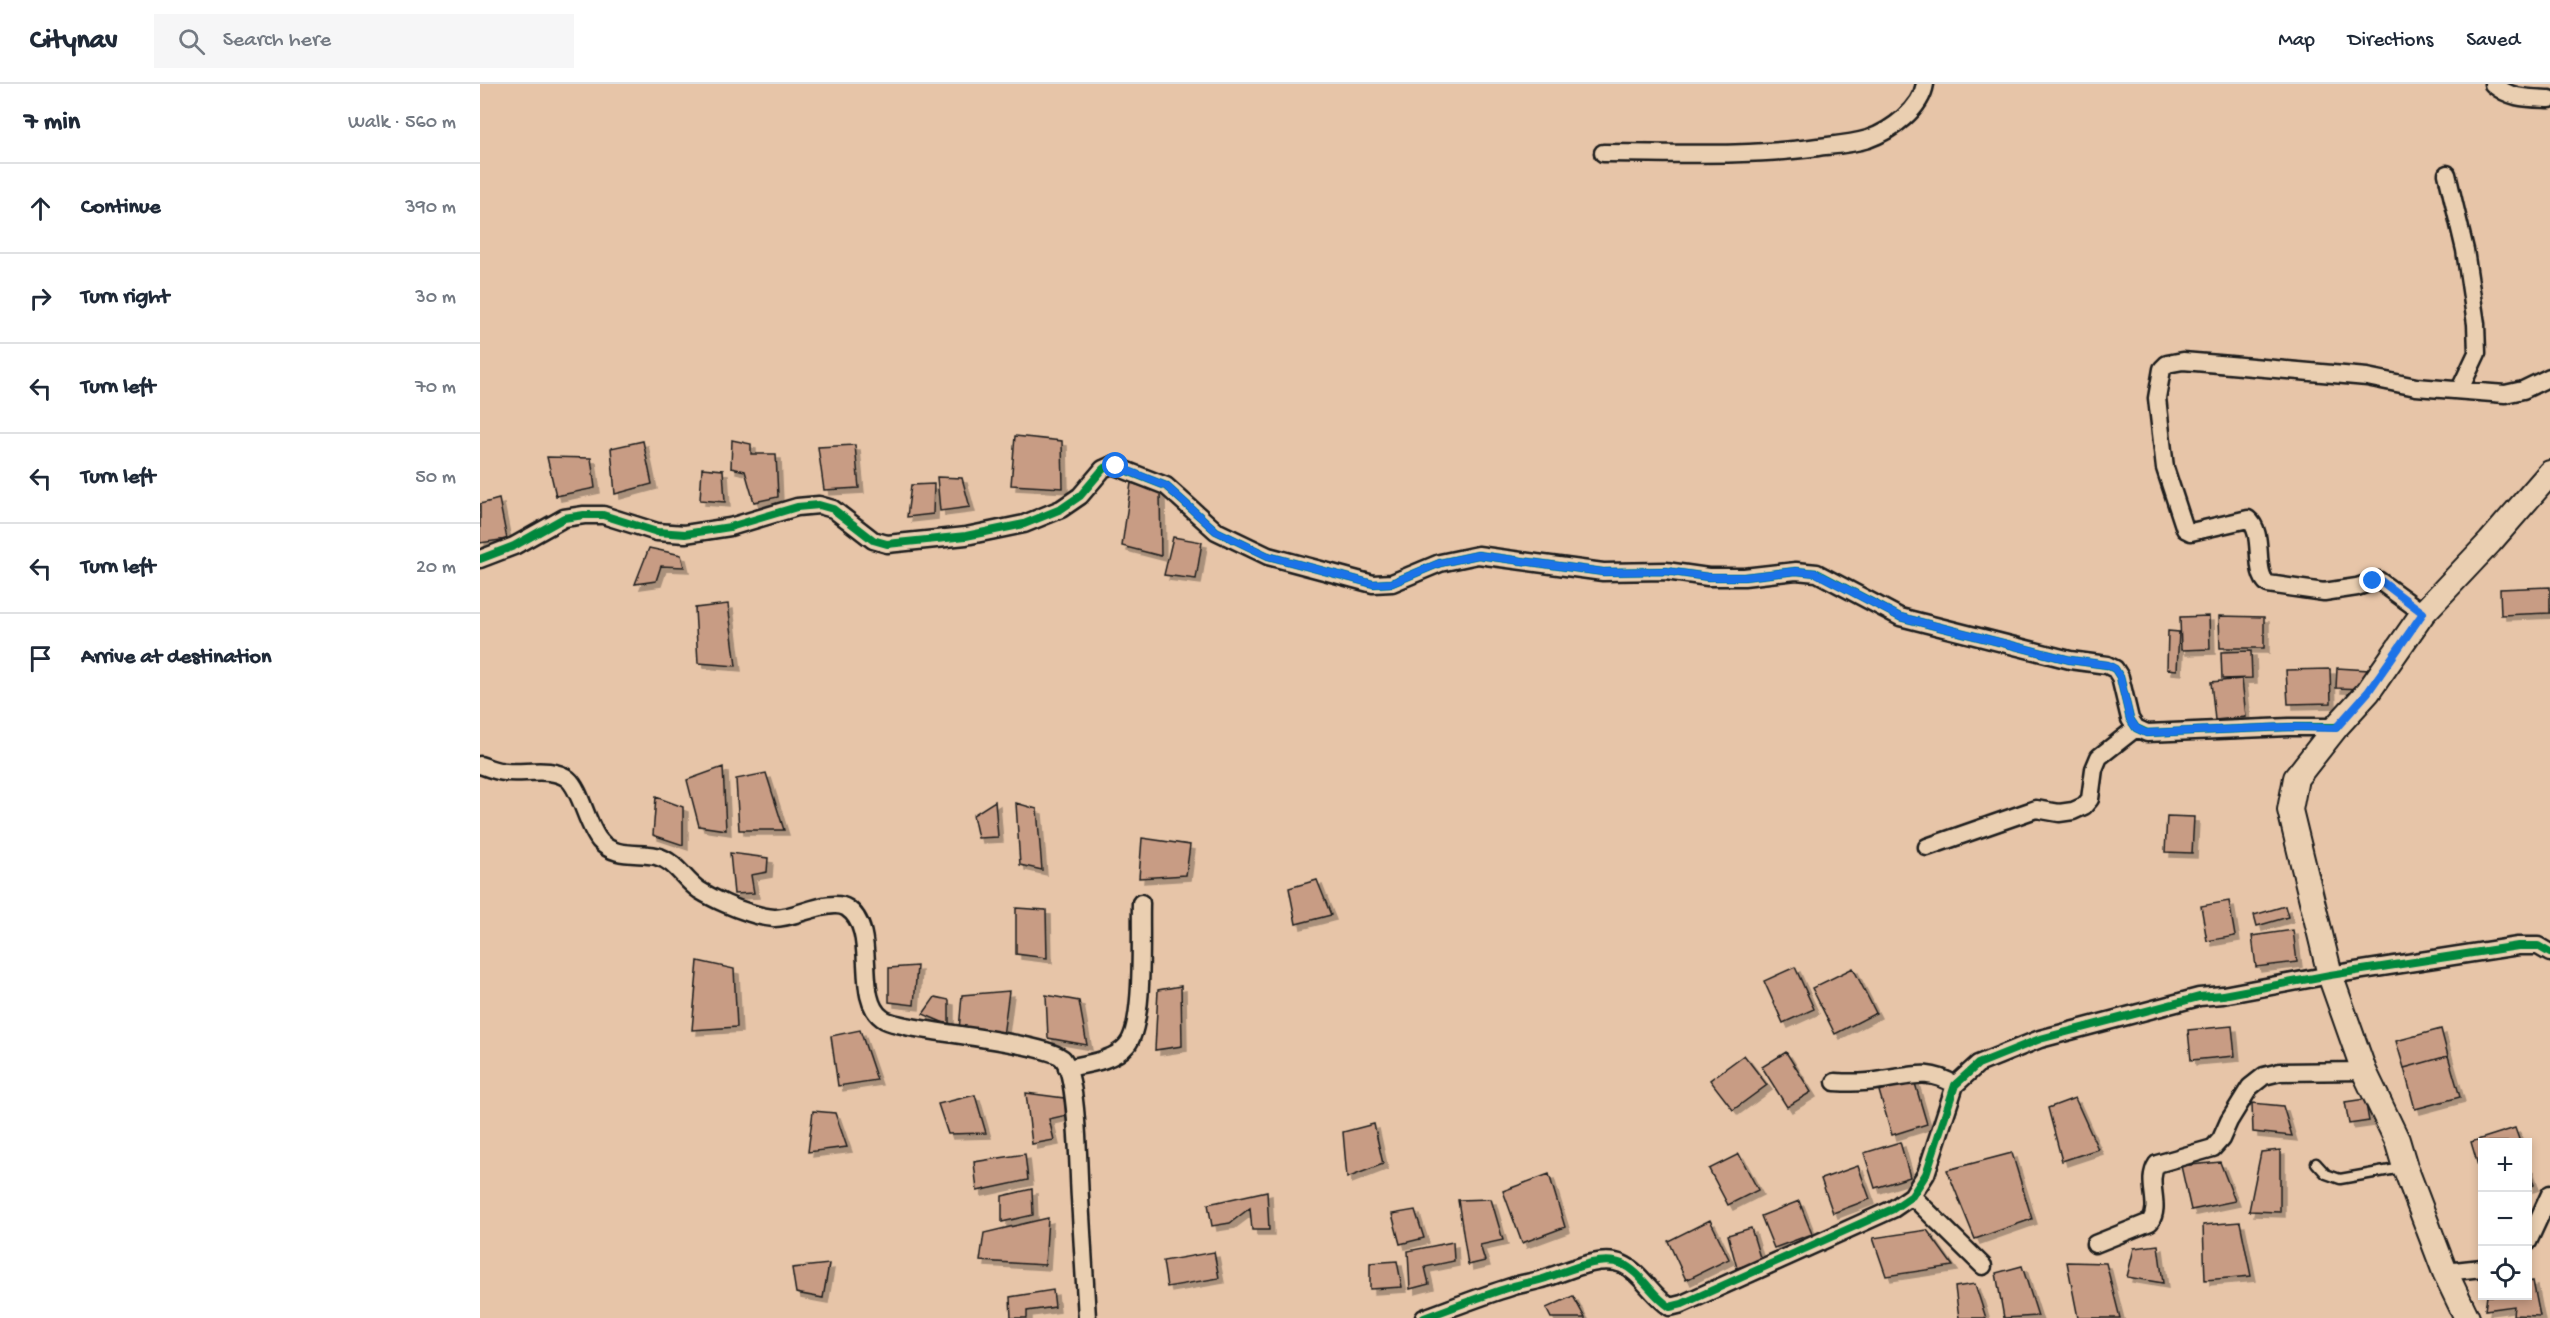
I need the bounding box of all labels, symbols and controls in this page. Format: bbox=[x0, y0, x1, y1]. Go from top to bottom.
search box bbox=[154, 14, 574, 68]
text: Citynav bbox=[30, 25, 118, 58]
icon: search bbox=[175, 25, 208, 58]
text: Search here bbox=[223, 28, 331, 54]
text: Map bbox=[2278, 29, 2315, 54]
text: Directions bbox=[2348, 29, 2433, 54]
text: Saved bbox=[2466, 29, 2520, 54]
text: 7 min bbox=[24, 108, 80, 139]
text: Walk · 560 m bbox=[348, 112, 456, 135]
icon: ahead bbox=[24, 192, 57, 225]
text: Continue bbox=[81, 195, 161, 221]
text: 390 m bbox=[405, 197, 456, 220]
icon: right bbox=[24, 282, 57, 315]
text: Turn right bbox=[81, 285, 169, 311]
text: 30 m bbox=[415, 287, 456, 310]
icon: left bbox=[24, 372, 57, 405]
text: Turn left bbox=[81, 375, 155, 401]
text: 70 m bbox=[415, 377, 456, 400]
route start bbox=[1102, 452, 1128, 478]
icon: left bbox=[24, 462, 57, 495]
text: Turn left bbox=[81, 465, 155, 491]
text: 50 m bbox=[415, 467, 456, 490]
icon: left bbox=[24, 552, 57, 585]
text: Turn left bbox=[81, 555, 155, 581]
text: 20 m bbox=[416, 557, 456, 580]
route end bbox=[2359, 567, 2385, 593]
icon: arrive bbox=[24, 642, 57, 675]
text: Arrive at destination bbox=[81, 645, 271, 671]
map controls bbox=[2478, 1138, 2532, 1300]
button: + bbox=[2478, 1138, 2532, 1192]
button: − bbox=[2478, 1192, 2532, 1246]
button: locate bbox=[2478, 1246, 2532, 1300]

